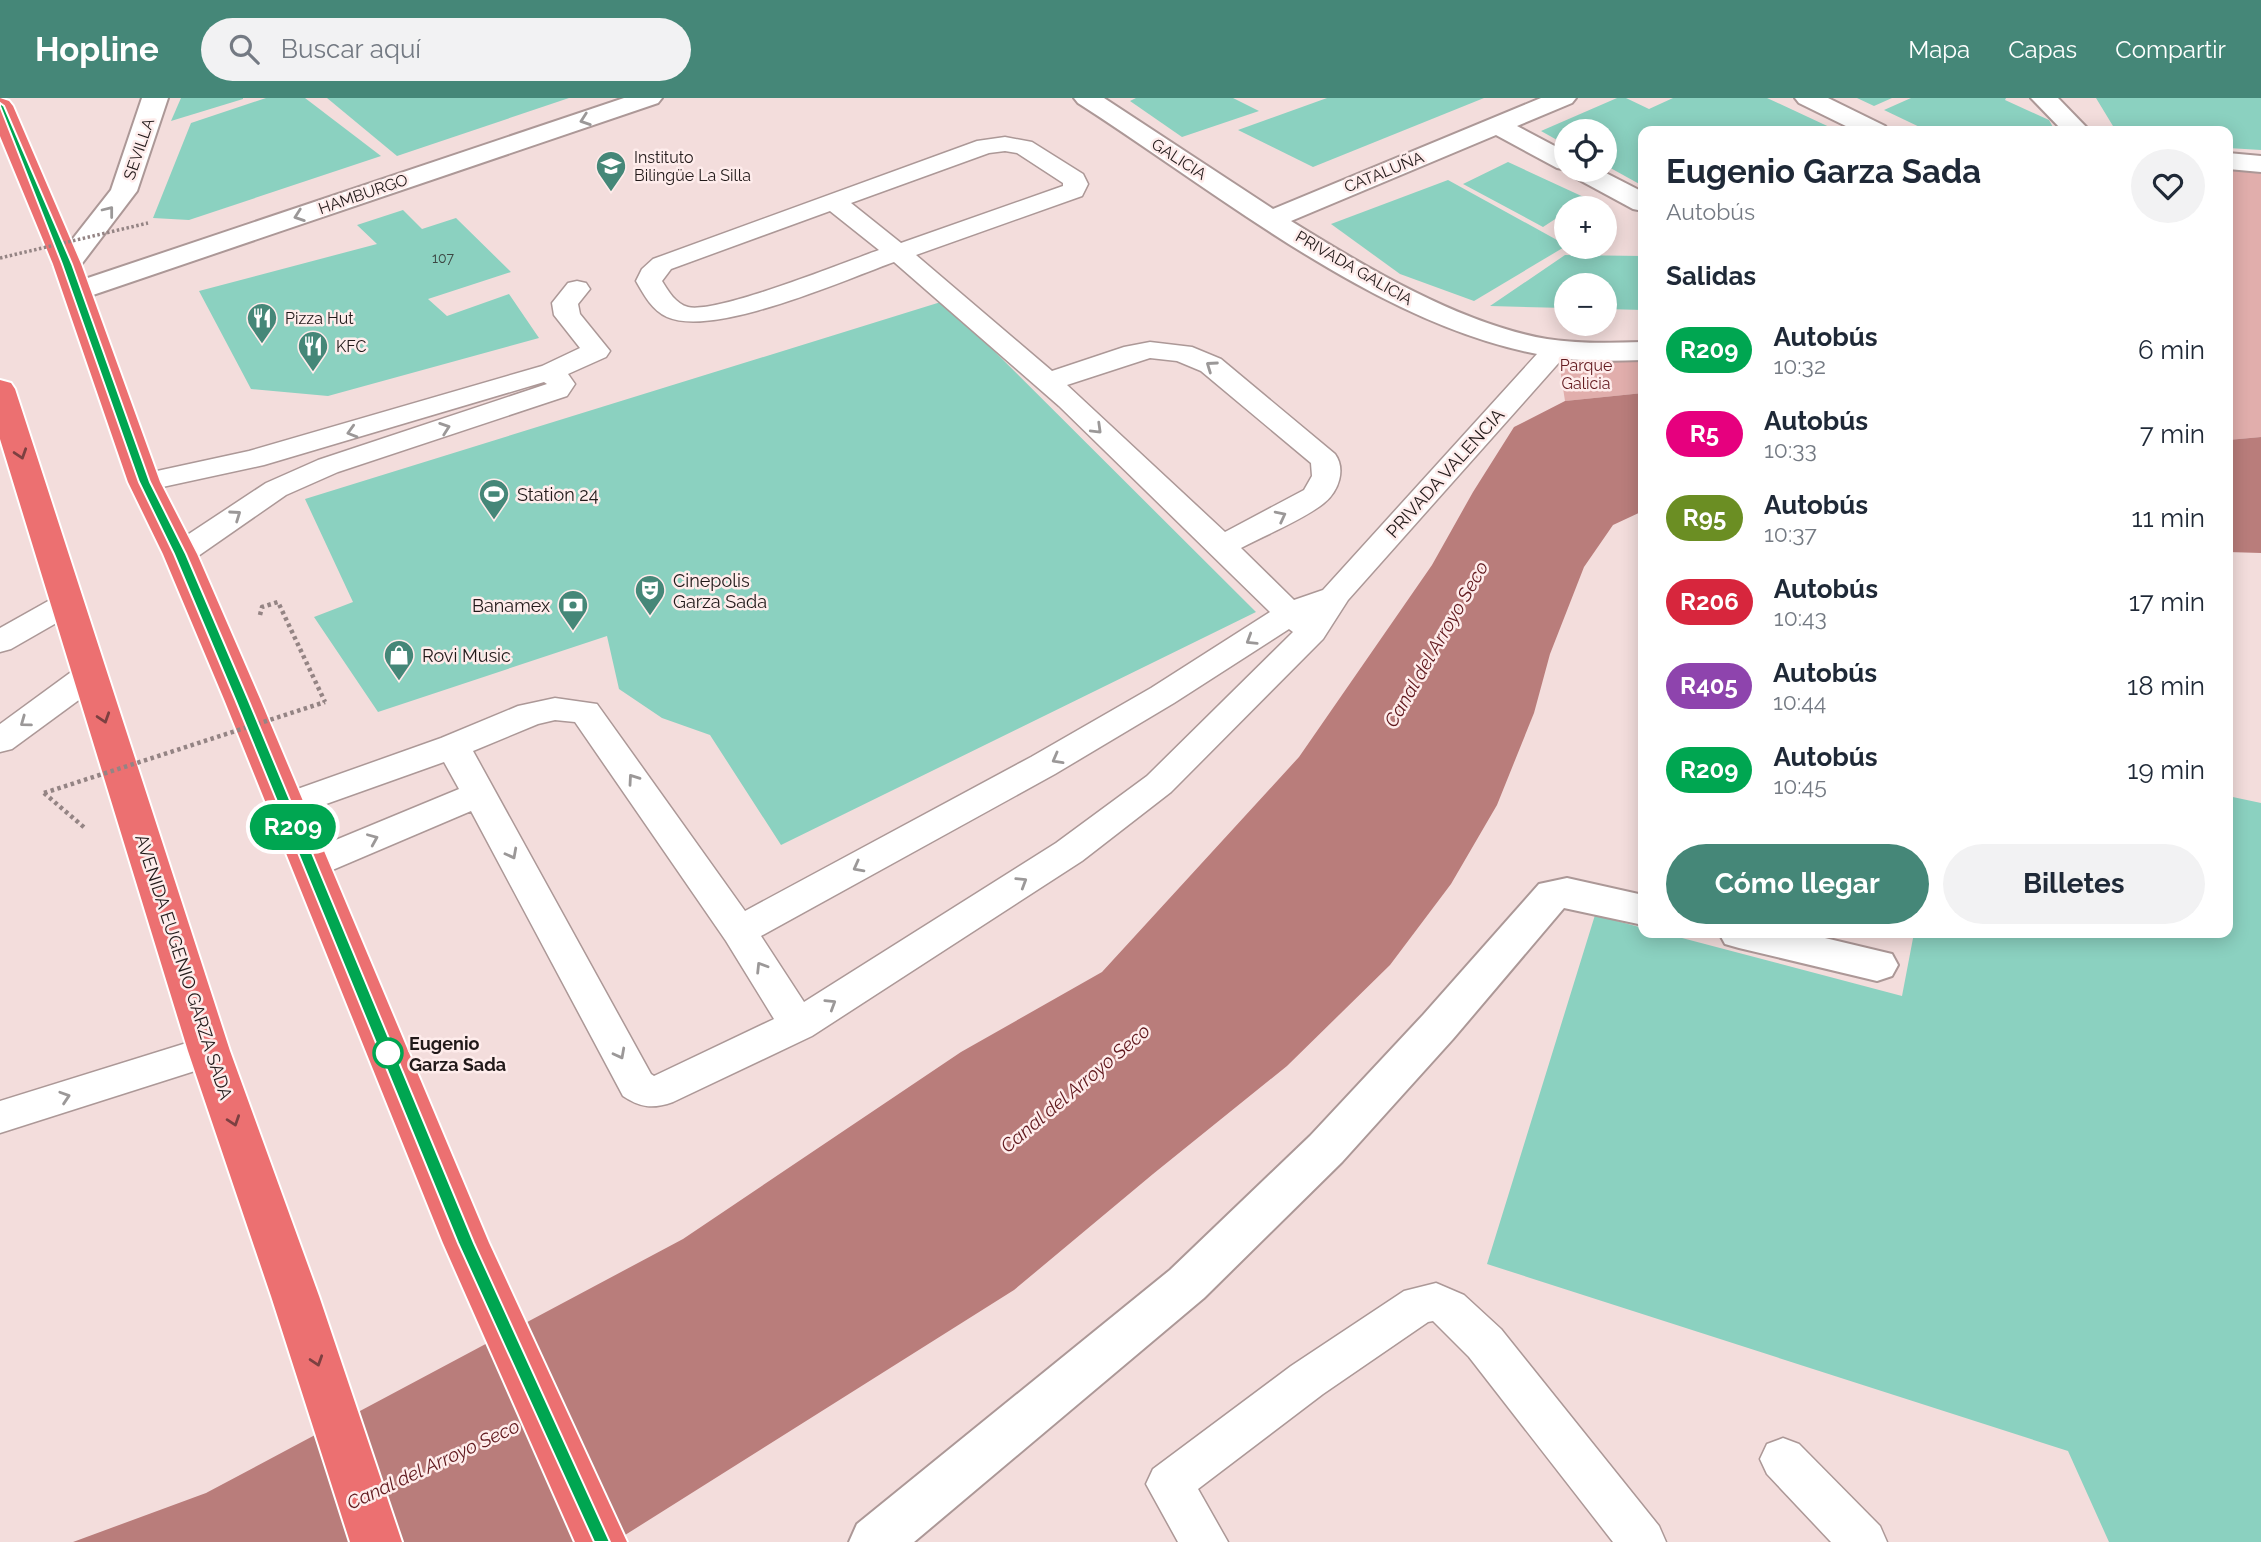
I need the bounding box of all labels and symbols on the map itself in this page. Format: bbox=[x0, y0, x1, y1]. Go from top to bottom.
one-way arrow bbox=[579, 112, 591, 126]
street label: SEVILLA bbox=[120, 116, 158, 182]
street label: GALICIA bbox=[1148, 134, 1210, 184]
street label: CATALUÑA bbox=[1341, 146, 1427, 197]
place label: Instituto Bilingüe La Silla bbox=[634, 148, 751, 185]
school or university icon: Instituto Bilingüe La Silla bbox=[594, 149, 628, 193]
street label: HAMBURGO bbox=[316, 170, 410, 218]
one-way arrow bbox=[100, 206, 113, 218]
one-way arrow bbox=[294, 208, 306, 222]
street label: PRIVADA GALICIA bbox=[1292, 227, 1416, 309]
house number: 107 bbox=[432, 250, 454, 266]
restaurant icon: Pizza Hut bbox=[245, 301, 279, 345]
place label: Pizza Hut bbox=[285, 309, 354, 328]
restaurant icon: KFC bbox=[296, 329, 330, 373]
place label: KFC bbox=[336, 337, 366, 356]
park label: Parque Galicia bbox=[1560, 356, 1612, 393]
one-way arrow bbox=[1206, 362, 1219, 374]
street label: PRIVADA VALENCIA bbox=[1382, 404, 1508, 542]
one-way arrow bbox=[1089, 421, 1102, 434]
one-way arrow bbox=[438, 422, 451, 436]
one-way arrow bbox=[347, 423, 359, 438]
one-way arrow bbox=[12, 448, 27, 460]
sports icon: Station 24 bbox=[477, 477, 511, 521]
place label: Station 24 bbox=[517, 484, 599, 505]
one-way arrow bbox=[1273, 510, 1286, 524]
one-way arrow bbox=[228, 511, 241, 523]
water label: Canal del Arroyo Seco bbox=[1380, 557, 1493, 731]
place label: Cinepolis Garza Sada bbox=[673, 570, 767, 612]
theatre icon: Cinepolis Garza Sada bbox=[633, 573, 667, 617]
bank icon: Banamex bbox=[556, 588, 590, 632]
place label: Banamex bbox=[472, 595, 550, 616]
one-way arrow bbox=[1246, 632, 1259, 645]
shop icon: Rovi Music bbox=[382, 638, 416, 682]
place label: Rovi Music bbox=[422, 645, 511, 666]
one-way arrow bbox=[95, 712, 110, 724]
one-way arrow bbox=[20, 714, 33, 726]
one-way arrow bbox=[1052, 751, 1065, 764]
one-way arrow bbox=[629, 774, 641, 787]
line badge: R209 bbox=[244, 804, 342, 850]
street label: AVENIDA EUGENIO GARZA SADA bbox=[131, 832, 237, 1102]
one-way arrow bbox=[366, 833, 378, 847]
one-way arrow bbox=[504, 847, 517, 859]
one-way arrow bbox=[852, 859, 865, 873]
one-way arrow bbox=[1015, 877, 1028, 890]
one-way arrow bbox=[757, 962, 770, 975]
one-way arrow bbox=[823, 999, 836, 1012]
water label: Canal del Arroyo Seco bbox=[996, 1019, 1154, 1157]
place label: Eugenio Garza Sada bbox=[409, 1033, 506, 1075]
marker: Eugenio Garza Sada bbox=[373, 1038, 403, 1068]
one-way arrow bbox=[612, 1047, 625, 1059]
one-way arrow bbox=[59, 1090, 71, 1105]
one-way arrow bbox=[226, 1114, 240, 1127]
one-way arrow bbox=[308, 1354, 323, 1366]
water label: Canal del Arroyo Seco bbox=[343, 1414, 523, 1514]

